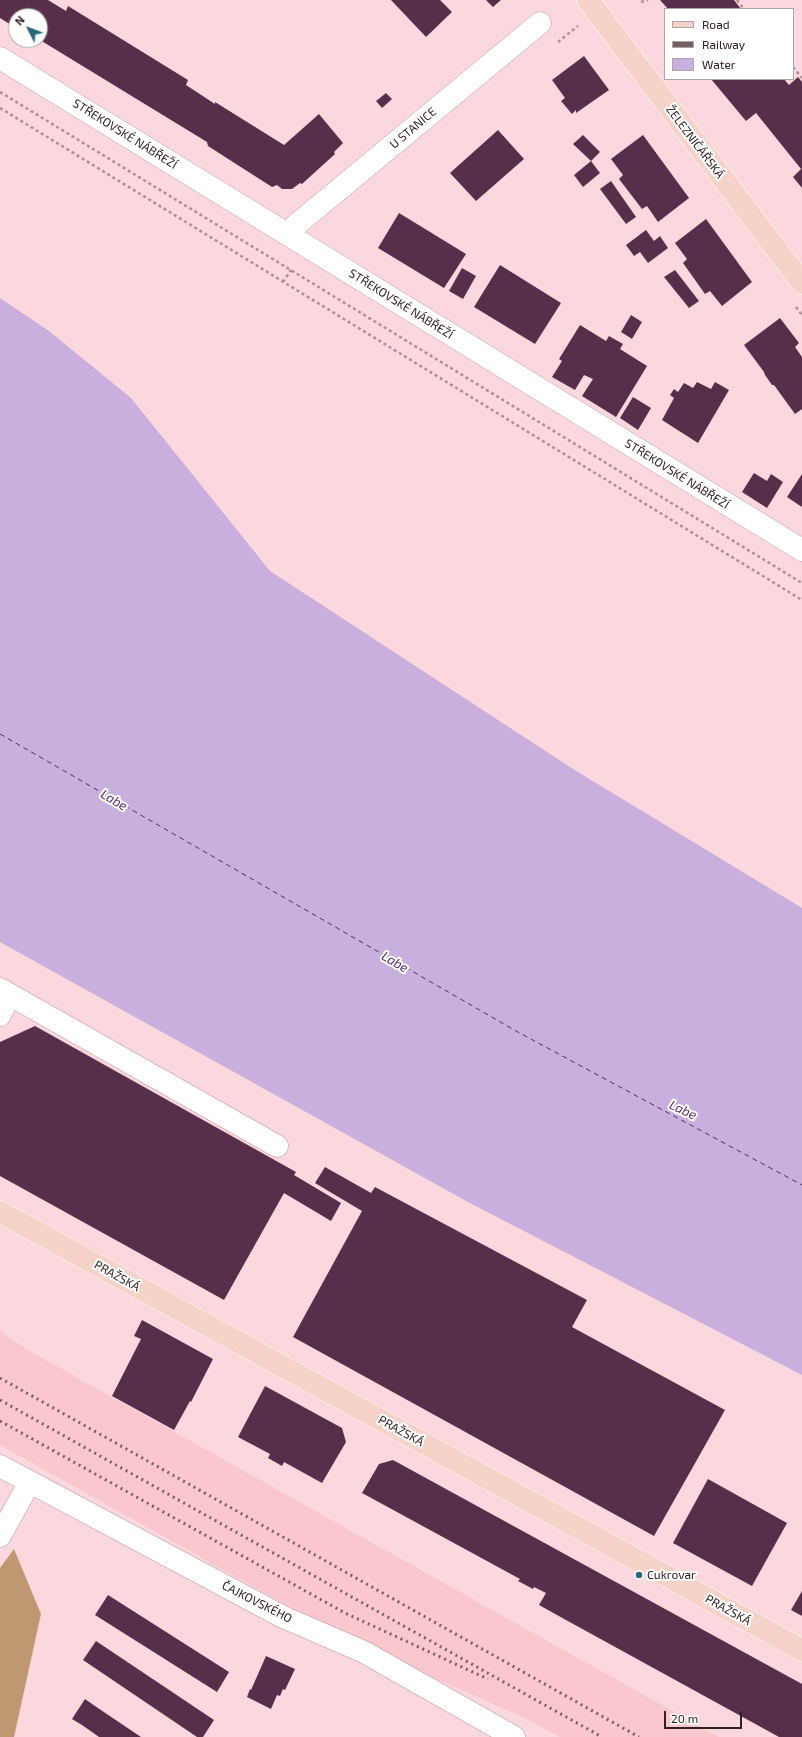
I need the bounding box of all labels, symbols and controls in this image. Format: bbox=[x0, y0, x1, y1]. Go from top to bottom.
north arrow bbox=[8, 8, 48, 48]
legend bbox=[664, 8, 794, 80]
text: N bbox=[12, 13, 27, 28]
text: Road bbox=[702, 17, 730, 31]
text: Railway bbox=[702, 37, 745, 51]
text: Water bbox=[702, 57, 736, 71]
street label: STŘEKOVSKÉ NÁBŘEŽÍ bbox=[70, 96, 180, 172]
street label: ŽELEZNIČÁŘSKÁ bbox=[663, 103, 727, 181]
street label: U STANICE bbox=[387, 104, 439, 152]
street label: STŘEKOVSKÉ NÁBŘEŽÍ bbox=[346, 266, 456, 342]
street label: STŘEKOVSKÉ NÁBŘEŽÍ bbox=[622, 436, 732, 512]
water label: Labe bbox=[98, 786, 130, 814]
water label: Labe bbox=[379, 948, 411, 976]
water label: Labe bbox=[667, 1097, 699, 1123]
street label: PRAŽSKÁ bbox=[92, 1258, 142, 1294]
street label: PRAŽSKÁ bbox=[376, 1413, 426, 1449]
place label: Cukrovar bbox=[647, 1568, 696, 1582]
marker: Cukrovar bbox=[634, 1570, 644, 1580]
street label: ČAJKOVSKÉHO bbox=[219, 1578, 295, 1626]
street label: PRAŽSKÁ bbox=[703, 1592, 753, 1628]
scale bar bbox=[666, 1703, 744, 1729]
text: 20 m bbox=[671, 1711, 698, 1725]

